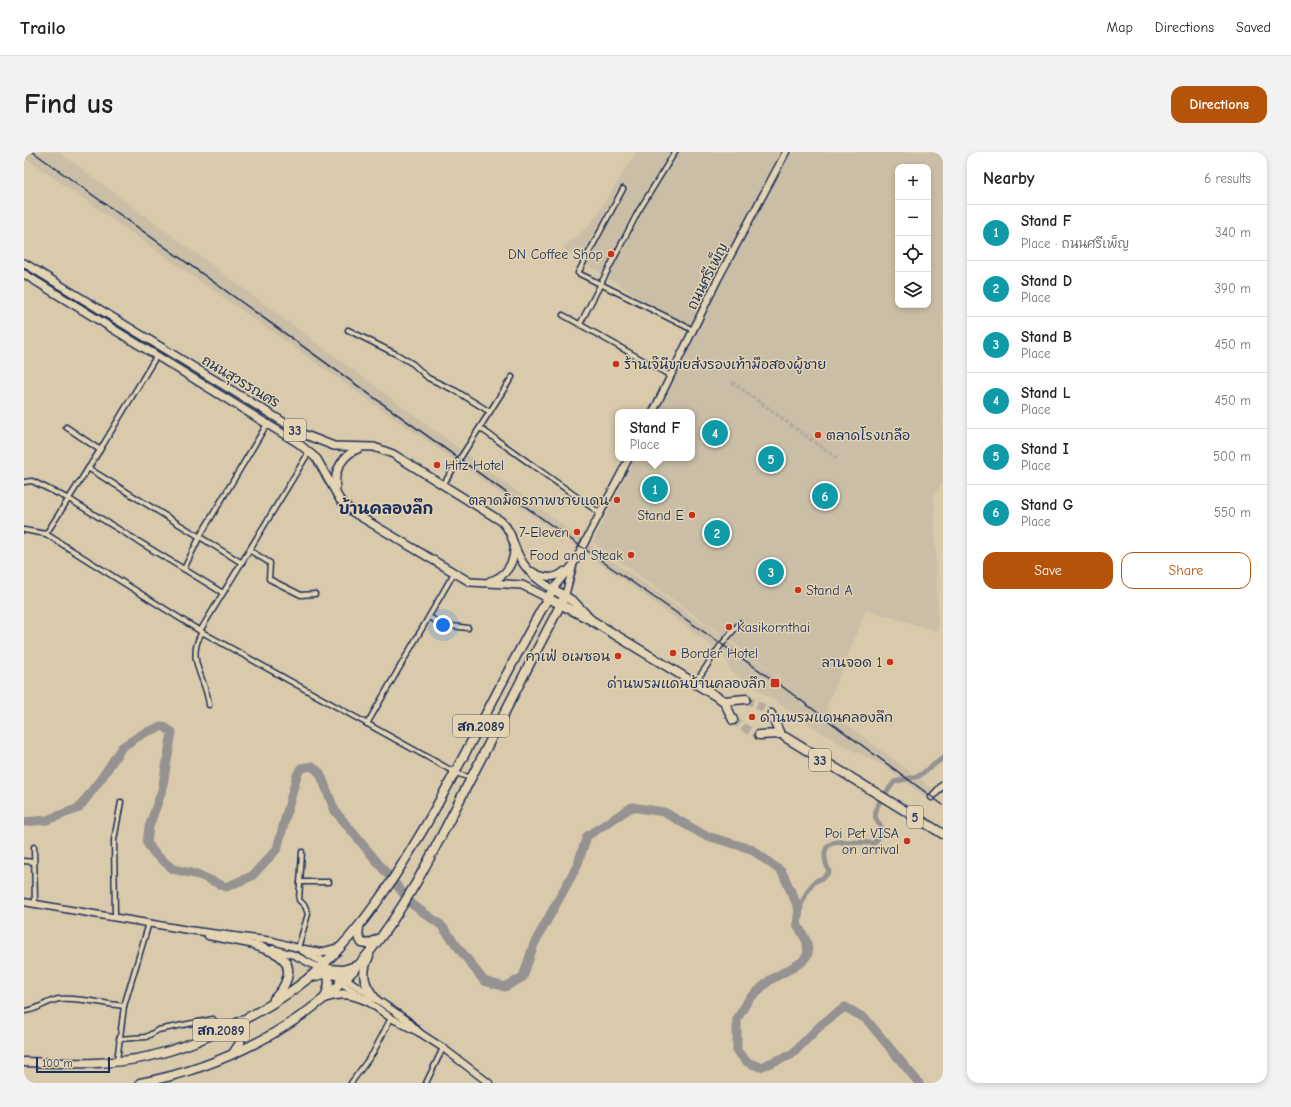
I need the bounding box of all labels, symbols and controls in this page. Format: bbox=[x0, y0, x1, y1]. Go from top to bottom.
text: Trailo bbox=[20, 17, 66, 39]
text: Map bbox=[1106, 19, 1133, 36]
text: Directions bbox=[1155, 19, 1214, 36]
text: Saved bbox=[1236, 19, 1271, 36]
button: Directions bbox=[1171, 86, 1267, 123]
text: Find us bbox=[24, 88, 113, 120]
map controls bbox=[895, 164, 931, 308]
button: + bbox=[895, 164, 931, 200]
text: Nearby bbox=[983, 169, 1034, 188]
text: 6 results bbox=[1204, 171, 1251, 186]
button: − bbox=[895, 200, 931, 236]
text: Stand F bbox=[1021, 212, 1071, 230]
text: 1 bbox=[993, 225, 999, 240]
text: 340 m bbox=[1215, 225, 1251, 240]
button: locate bbox=[895, 236, 931, 272]
text: Place · ถนนศรีเพ็ญ bbox=[1021, 236, 1129, 251]
street label: ถนนศรีเพ็ญ bbox=[682, 239, 732, 313]
place label: DN Coffee Shop bbox=[508, 246, 603, 263]
marker: DN Coffee Shop bbox=[606, 249, 616, 259]
button: layers bbox=[895, 272, 931, 308]
text: Stand D bbox=[1021, 272, 1072, 290]
text: 2 bbox=[993, 281, 999, 296]
text: 390 m bbox=[1215, 281, 1251, 296]
text: Place bbox=[1021, 290, 1051, 305]
text: Stand B bbox=[1021, 328, 1072, 346]
text: 3 bbox=[993, 337, 999, 352]
text: 450 m bbox=[1215, 337, 1251, 352]
text: Place bbox=[1021, 346, 1051, 361]
street label: ถนนสุวรรณศร bbox=[198, 352, 283, 412]
place label: ร้านเจ๊นีขายส่งรองเท้ามือสองผู้ชาย bbox=[624, 356, 826, 374]
marker: ร้านเจ๊นีขายส่งรองเท้ามือสองผู้ชาย bbox=[611, 359, 621, 369]
text: Stand L bbox=[1021, 384, 1070, 402]
text: 4 bbox=[993, 393, 999, 408]
text: 450 m bbox=[1215, 393, 1251, 408]
text: Place bbox=[1021, 402, 1051, 417]
popup bbox=[615, 409, 695, 461]
pin: 4 bbox=[702, 418, 728, 448]
road number: 33 bbox=[284, 419, 306, 441]
text: Stand F bbox=[630, 419, 680, 437]
place label: ตลาดโรงเกลือ bbox=[826, 426, 910, 444]
marker: ตลาดโรงเกลือ bbox=[813, 430, 823, 440]
text: Place bbox=[630, 437, 659, 452]
text: Stand I bbox=[1021, 440, 1069, 458]
pin: 5 bbox=[758, 444, 784, 474]
text: 5 bbox=[993, 449, 999, 464]
text: 500 m bbox=[1213, 449, 1251, 464]
place label: Hitz Hotel bbox=[445, 457, 504, 474]
text: Place bbox=[1021, 458, 1051, 473]
marker: Hitz Hotel bbox=[432, 460, 442, 470]
pin: 1 bbox=[642, 474, 668, 504]
pin: 6 bbox=[812, 481, 838, 511]
place label: ตลาดมิตรภาพชายแดน bbox=[468, 492, 609, 509]
marker: ตลาดมิตรภาพชายแดน bbox=[612, 495, 622, 505]
text: Stand G bbox=[1021, 496, 1073, 514]
district label: บ้านคลองลึก bbox=[339, 497, 433, 518]
text: 6 bbox=[993, 505, 999, 520]
text: 550 m bbox=[1214, 505, 1251, 520]
place label: Stand E bbox=[637, 507, 684, 524]
marker: Stand E bbox=[687, 510, 697, 520]
text: Place bbox=[1021, 514, 1051, 529]
pin: 2 bbox=[704, 518, 730, 548]
place label: 7-Eleven bbox=[519, 524, 569, 541]
marker: 7-Eleven bbox=[572, 527, 582, 537]
place label: Food and Steak bbox=[529, 547, 623, 564]
marker: Food and Steak bbox=[626, 550, 636, 560]
button: Save bbox=[983, 552, 1113, 589]
button: Share bbox=[1121, 552, 1251, 589]
pin: 3 bbox=[758, 557, 784, 587]
place label: Stand A bbox=[806, 582, 853, 599]
marker: Stand A bbox=[793, 585, 803, 595]
your location bbox=[433, 615, 453, 635]
place label: Kasikornthai bbox=[737, 619, 810, 636]
marker: Kasikornthai bbox=[724, 622, 734, 632]
place label: Border Hotel bbox=[681, 645, 758, 662]
place label: คาเฟ่ อเมซอน bbox=[526, 648, 611, 665]
marker: Border Hotel bbox=[668, 648, 678, 658]
marker: คาเฟ่ อเมซอน bbox=[613, 651, 623, 661]
place label: ลานจอด 1 bbox=[821, 654, 882, 671]
marker: ลานจอด 1 bbox=[885, 657, 895, 667]
place label: ด่านพรมแดนบ้านคลองลึก bbox=[607, 675, 766, 692]
marker: ด่านพรมแดนบ้านคลองลึก bbox=[769, 677, 781, 689]
place label: ด่านพรมแดนคลองลึก bbox=[760, 709, 893, 726]
marker: ด่านพรมแดนคลองลึก bbox=[747, 712, 757, 722]
road number: สก.2089 bbox=[453, 715, 509, 737]
road number: 33 bbox=[809, 749, 831, 771]
road number: 5 bbox=[907, 806, 923, 828]
place label: Poi Pet VISA on arrival bbox=[825, 825, 899, 858]
marker: Poi Pet VISA on arrival bbox=[902, 836, 912, 846]
road number: สก.2089 bbox=[193, 1019, 249, 1041]
scale bar bbox=[36, 1055, 110, 1074]
text: 100 m bbox=[42, 1057, 73, 1070]

